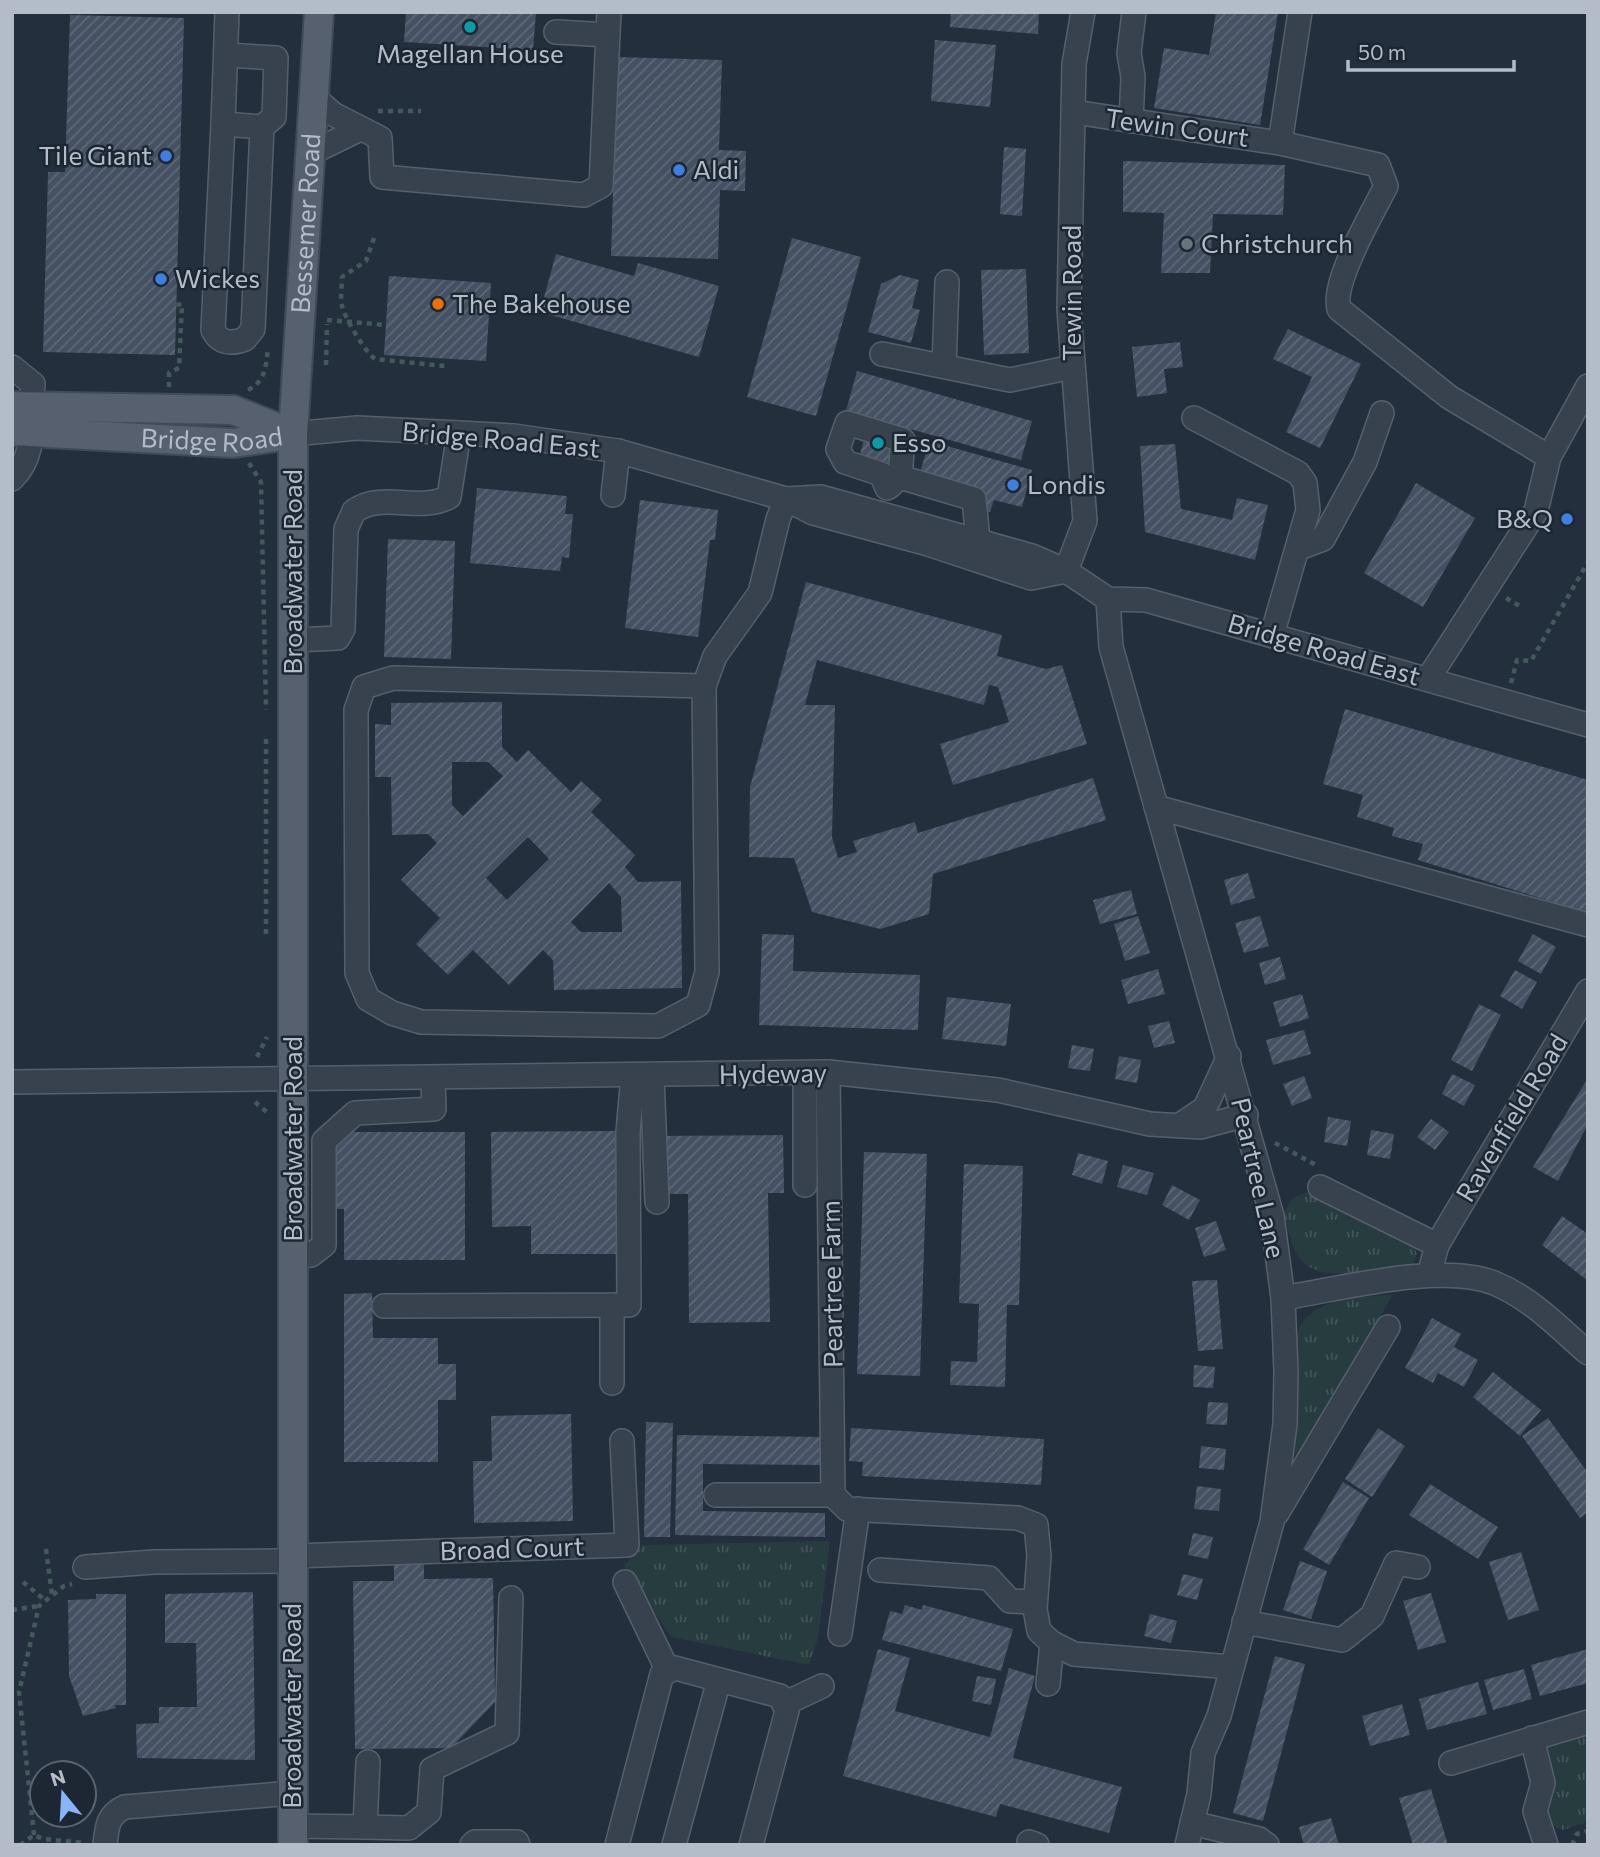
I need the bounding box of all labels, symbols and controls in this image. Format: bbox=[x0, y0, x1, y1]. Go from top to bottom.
marker: Magellan House bbox=[462, 19, 478, 35]
scale bar bbox=[1348, 28, 1514, 72]
place label: Magellan House bbox=[376, 37, 564, 68]
text: 50 m bbox=[1358, 39, 1406, 64]
street label: Tewin Court bbox=[1104, 101, 1251, 152]
street label: Bessemer Road bbox=[283, 132, 325, 314]
place label: Tile Giant bbox=[38, 139, 152, 170]
marker: Tile Giant bbox=[158, 148, 174, 164]
place label: Aldi bbox=[693, 153, 739, 184]
marker: Aldi bbox=[671, 162, 687, 178]
street label: Tewin Road bbox=[1055, 225, 1086, 361]
place label: Christchurch bbox=[1201, 227, 1353, 258]
marker: Christchurch bbox=[1179, 236, 1195, 252]
place label: Wickes bbox=[175, 262, 260, 293]
marker: Wickes bbox=[153, 271, 169, 287]
place label: The Bakehouse bbox=[452, 287, 630, 318]
marker: The Bakehouse bbox=[430, 296, 446, 312]
street label: Bridge Road East bbox=[401, 414, 601, 463]
street label: Bridge Road bbox=[140, 419, 284, 457]
place label: Esso bbox=[892, 426, 947, 457]
marker: Esso bbox=[870, 435, 886, 451]
place label: Londis bbox=[1027, 468, 1106, 499]
street label: Broadwater Road bbox=[276, 469, 307, 675]
marker: Londis bbox=[1005, 477, 1021, 493]
place label: B&Q bbox=[1496, 502, 1553, 533]
marker: B&Q bbox=[1559, 511, 1575, 527]
street label: Bridge Road East bbox=[1225, 606, 1424, 691]
street label: Ravenfield Road bbox=[1448, 1028, 1573, 1207]
street label: Broadwater Road bbox=[276, 1036, 307, 1242]
street label: Hydeway bbox=[719, 1056, 827, 1089]
street label: Peartree Lane bbox=[1226, 1094, 1293, 1261]
street label: Peartree Farm bbox=[814, 1200, 847, 1368]
street label: Broad Court bbox=[439, 1529, 585, 1566]
street label: Broadwater Road bbox=[275, 1603, 306, 1809]
north arrow bbox=[28, 1759, 98, 1829]
text: N bbox=[47, 1764, 68, 1790]

